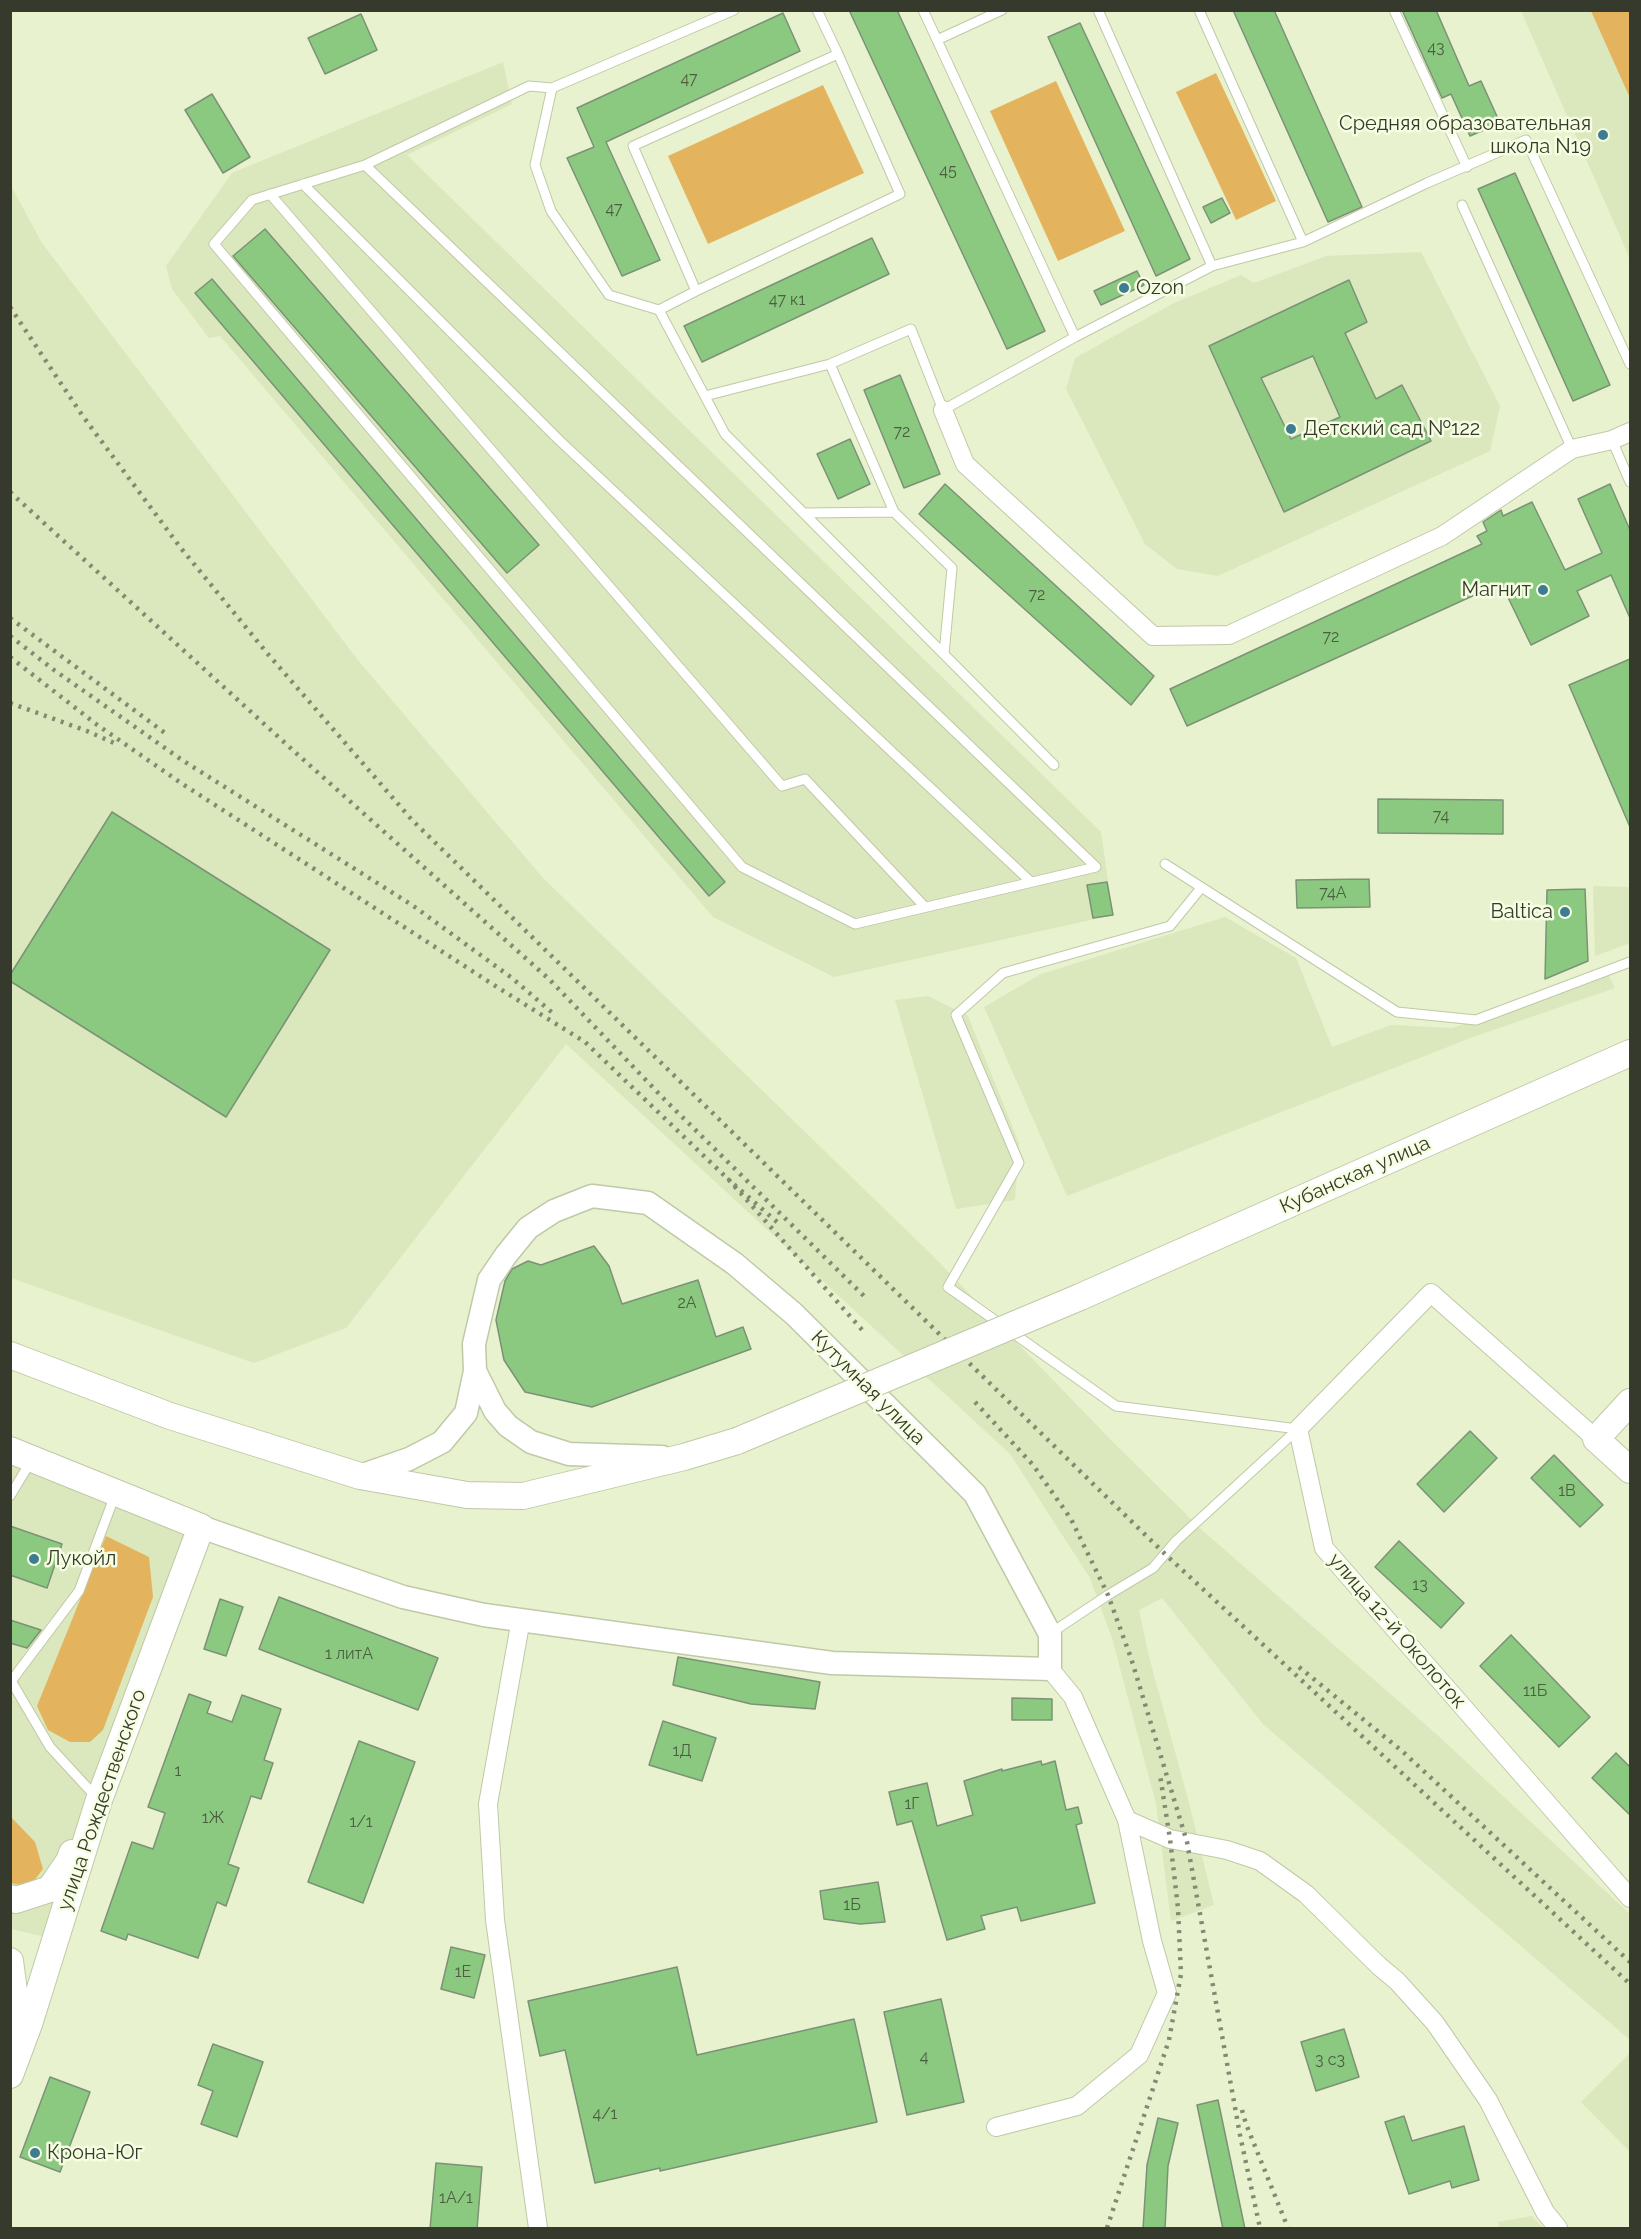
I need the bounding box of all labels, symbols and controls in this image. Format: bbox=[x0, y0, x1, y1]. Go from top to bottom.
house number: 43 bbox=[1427, 38, 1445, 58]
house number: 47 bbox=[680, 69, 698, 89]
place label: Средняя образовательная школа N19 bbox=[1339, 112, 1591, 159]
marker: Средняя образовательная школа N19 bbox=[1596, 128, 1610, 142]
house number: 45 bbox=[939, 161, 957, 181]
house number: 47 bbox=[605, 199, 623, 219]
place label: Ozon bbox=[1136, 276, 1184, 300]
marker: Ozon bbox=[1117, 281, 1131, 295]
house number: 47 к1 bbox=[769, 290, 805, 310]
place label: Детский сад №122 bbox=[1303, 417, 1480, 441]
house number: 72 bbox=[894, 422, 910, 442]
marker: Детский сад №122 bbox=[1284, 422, 1298, 436]
place label: Магнит bbox=[1461, 578, 1531, 602]
marker: Магнит bbox=[1536, 583, 1550, 597]
house number: 72 bbox=[1029, 585, 1045, 605]
house number: 72 bbox=[1323, 627, 1339, 647]
house number: 74 bbox=[1433, 806, 1449, 826]
house number: 74А bbox=[1319, 883, 1347, 903]
place label: Baltica bbox=[1490, 900, 1553, 924]
marker: Baltica bbox=[1558, 905, 1572, 919]
street label: Кубанская улица bbox=[1276, 1131, 1434, 1219]
house number: 2А bbox=[677, 1293, 697, 1313]
street label: Кутумная улица bbox=[806, 1326, 930, 1450]
house number: 1В bbox=[1558, 1481, 1576, 1501]
place label: Лукойл bbox=[46, 1547, 116, 1571]
street label: улица 12-й Околоток bbox=[1323, 1548, 1471, 1714]
marker: Лукойл bbox=[27, 1552, 41, 1566]
house number: 13 bbox=[1412, 1575, 1428, 1595]
house number: 1 литА bbox=[325, 1644, 373, 1664]
house number: 11Б bbox=[1523, 1681, 1547, 1701]
street label: улица Рождественского bbox=[53, 1686, 151, 1914]
house number: 1Д bbox=[673, 1741, 691, 1761]
house number: 1 bbox=[175, 1761, 181, 1781]
house number: 1Г bbox=[904, 1794, 920, 1814]
house number: 1Ж bbox=[202, 1808, 224, 1828]
house number: 1/1 bbox=[349, 1812, 373, 1832]
house number: 1Б bbox=[843, 1895, 861, 1915]
house number: 1Е bbox=[455, 1962, 471, 1982]
house number: 4 bbox=[920, 2047, 928, 2067]
house number: 3 с3 bbox=[1315, 2050, 1345, 2070]
house number: 4/1 bbox=[593, 2104, 617, 2124]
place label: Крона-Юг bbox=[47, 2141, 143, 2165]
marker: Крона-Юг bbox=[28, 2146, 42, 2160]
house number: 1А/1 bbox=[439, 2188, 473, 2208]

